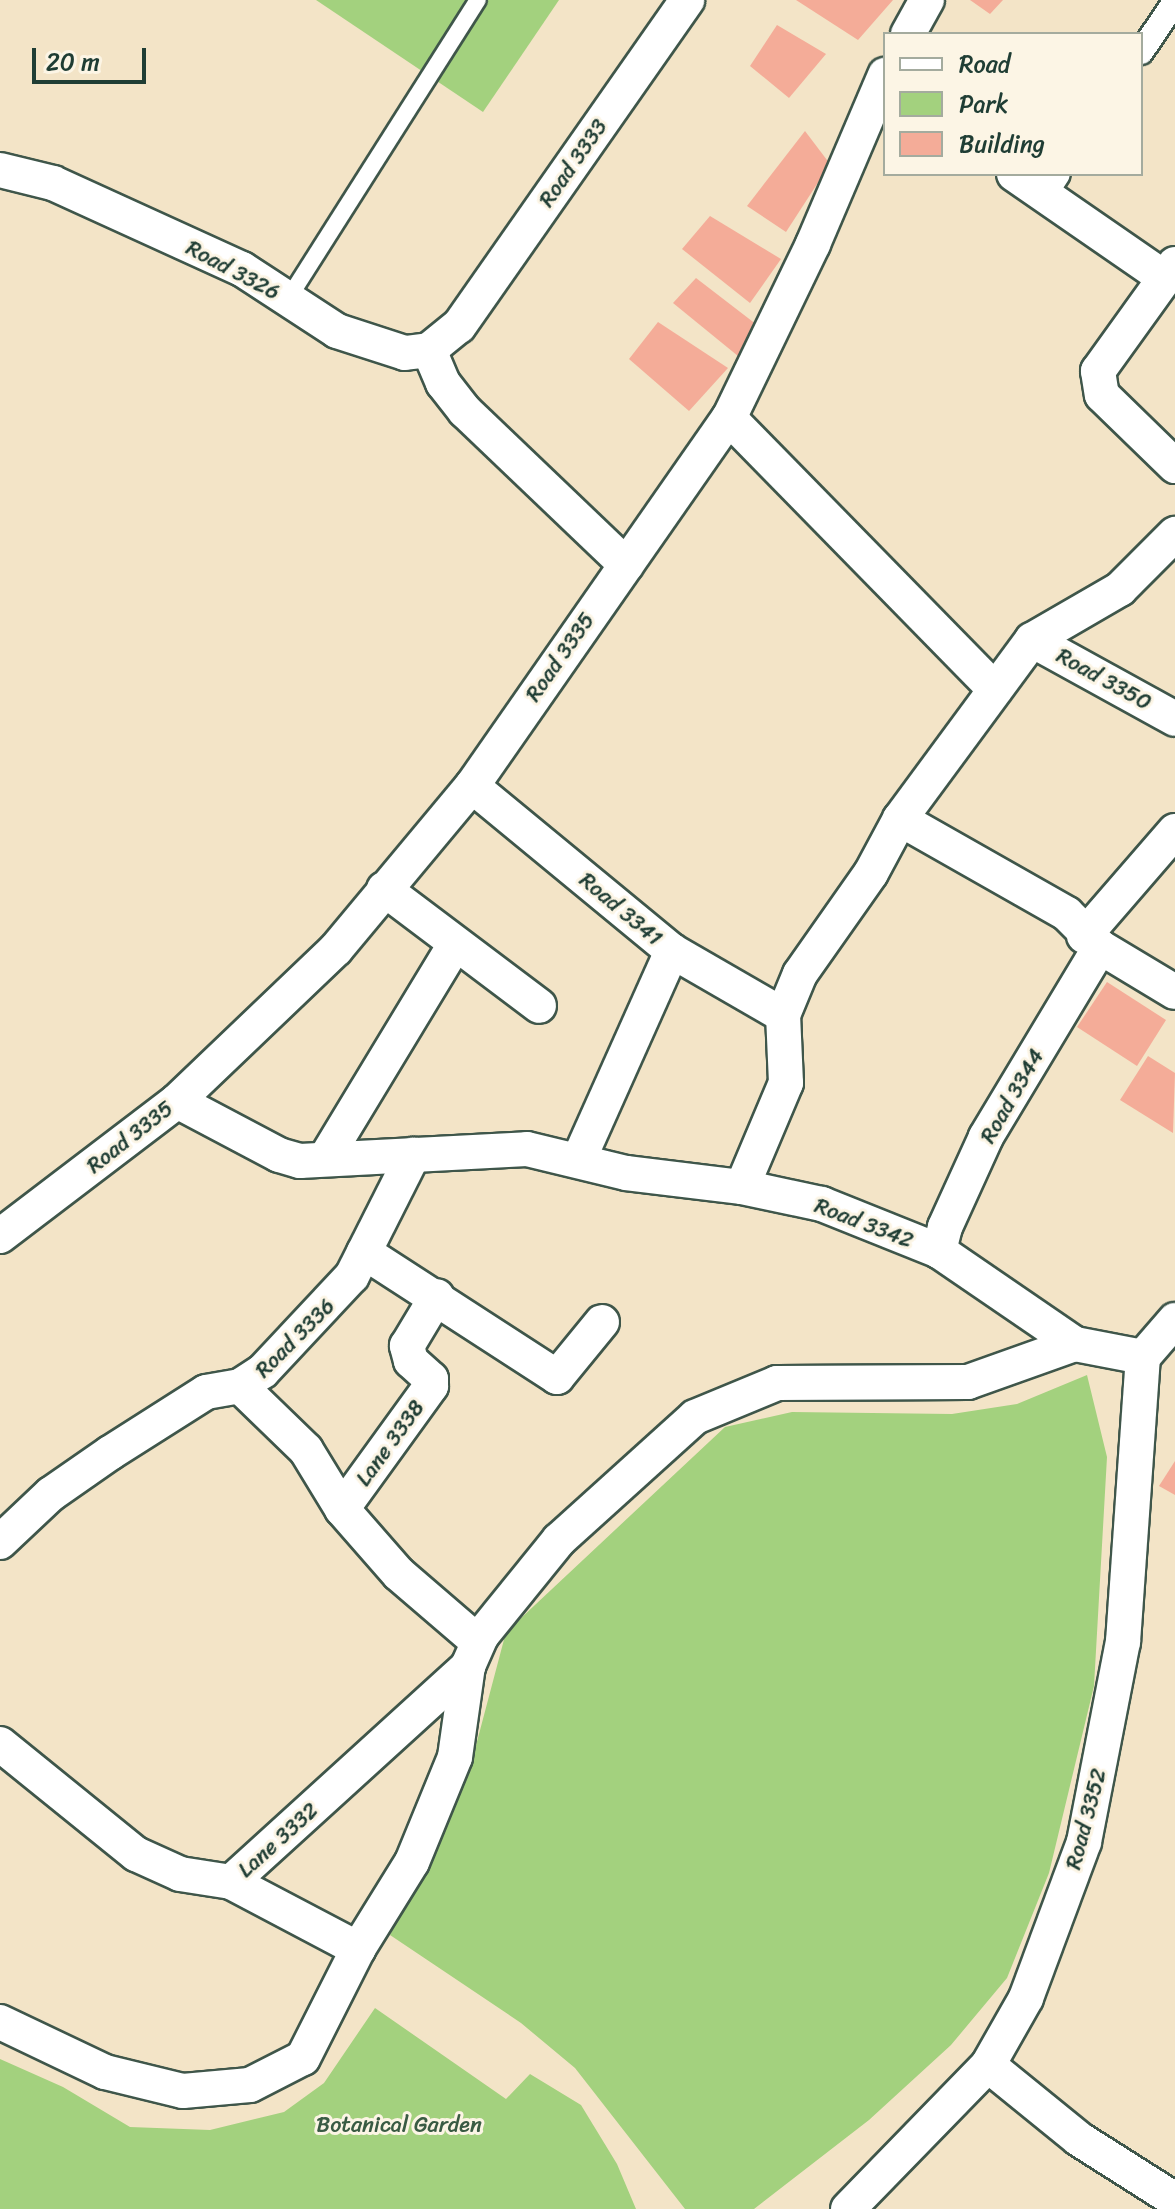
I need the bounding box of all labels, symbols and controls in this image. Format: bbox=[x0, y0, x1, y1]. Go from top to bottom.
scale bar bbox=[36, 32, 150, 82]
legend bbox=[883, 32, 1143, 176]
text: 20 m bbox=[46, 41, 100, 83]
text: Road bbox=[959, 43, 1010, 85]
text: Park bbox=[959, 83, 1008, 125]
street label: Road 3333 bbox=[533, 114, 613, 212]
text: Building bbox=[959, 123, 1045, 165]
street label: Road 3326 bbox=[182, 234, 284, 306]
street label: Road 3335 bbox=[520, 607, 600, 707]
street label: Road 3350 bbox=[1052, 642, 1156, 716]
street label: Road 3341 bbox=[574, 867, 668, 951]
street label: Road 3344 bbox=[974, 1044, 1050, 1148]
street label: Road 3335 bbox=[81, 1095, 179, 1179]
street label: Road 3342 bbox=[811, 1192, 917, 1254]
street label: Road 3336 bbox=[250, 1293, 340, 1383]
street label: Lane 3338 bbox=[350, 1395, 430, 1491]
street label: Road 3352 bbox=[1060, 1766, 1112, 1872]
street label: Lane 3332 bbox=[232, 1797, 324, 1883]
park label: Botanical Garden bbox=[316, 2112, 482, 2138]

